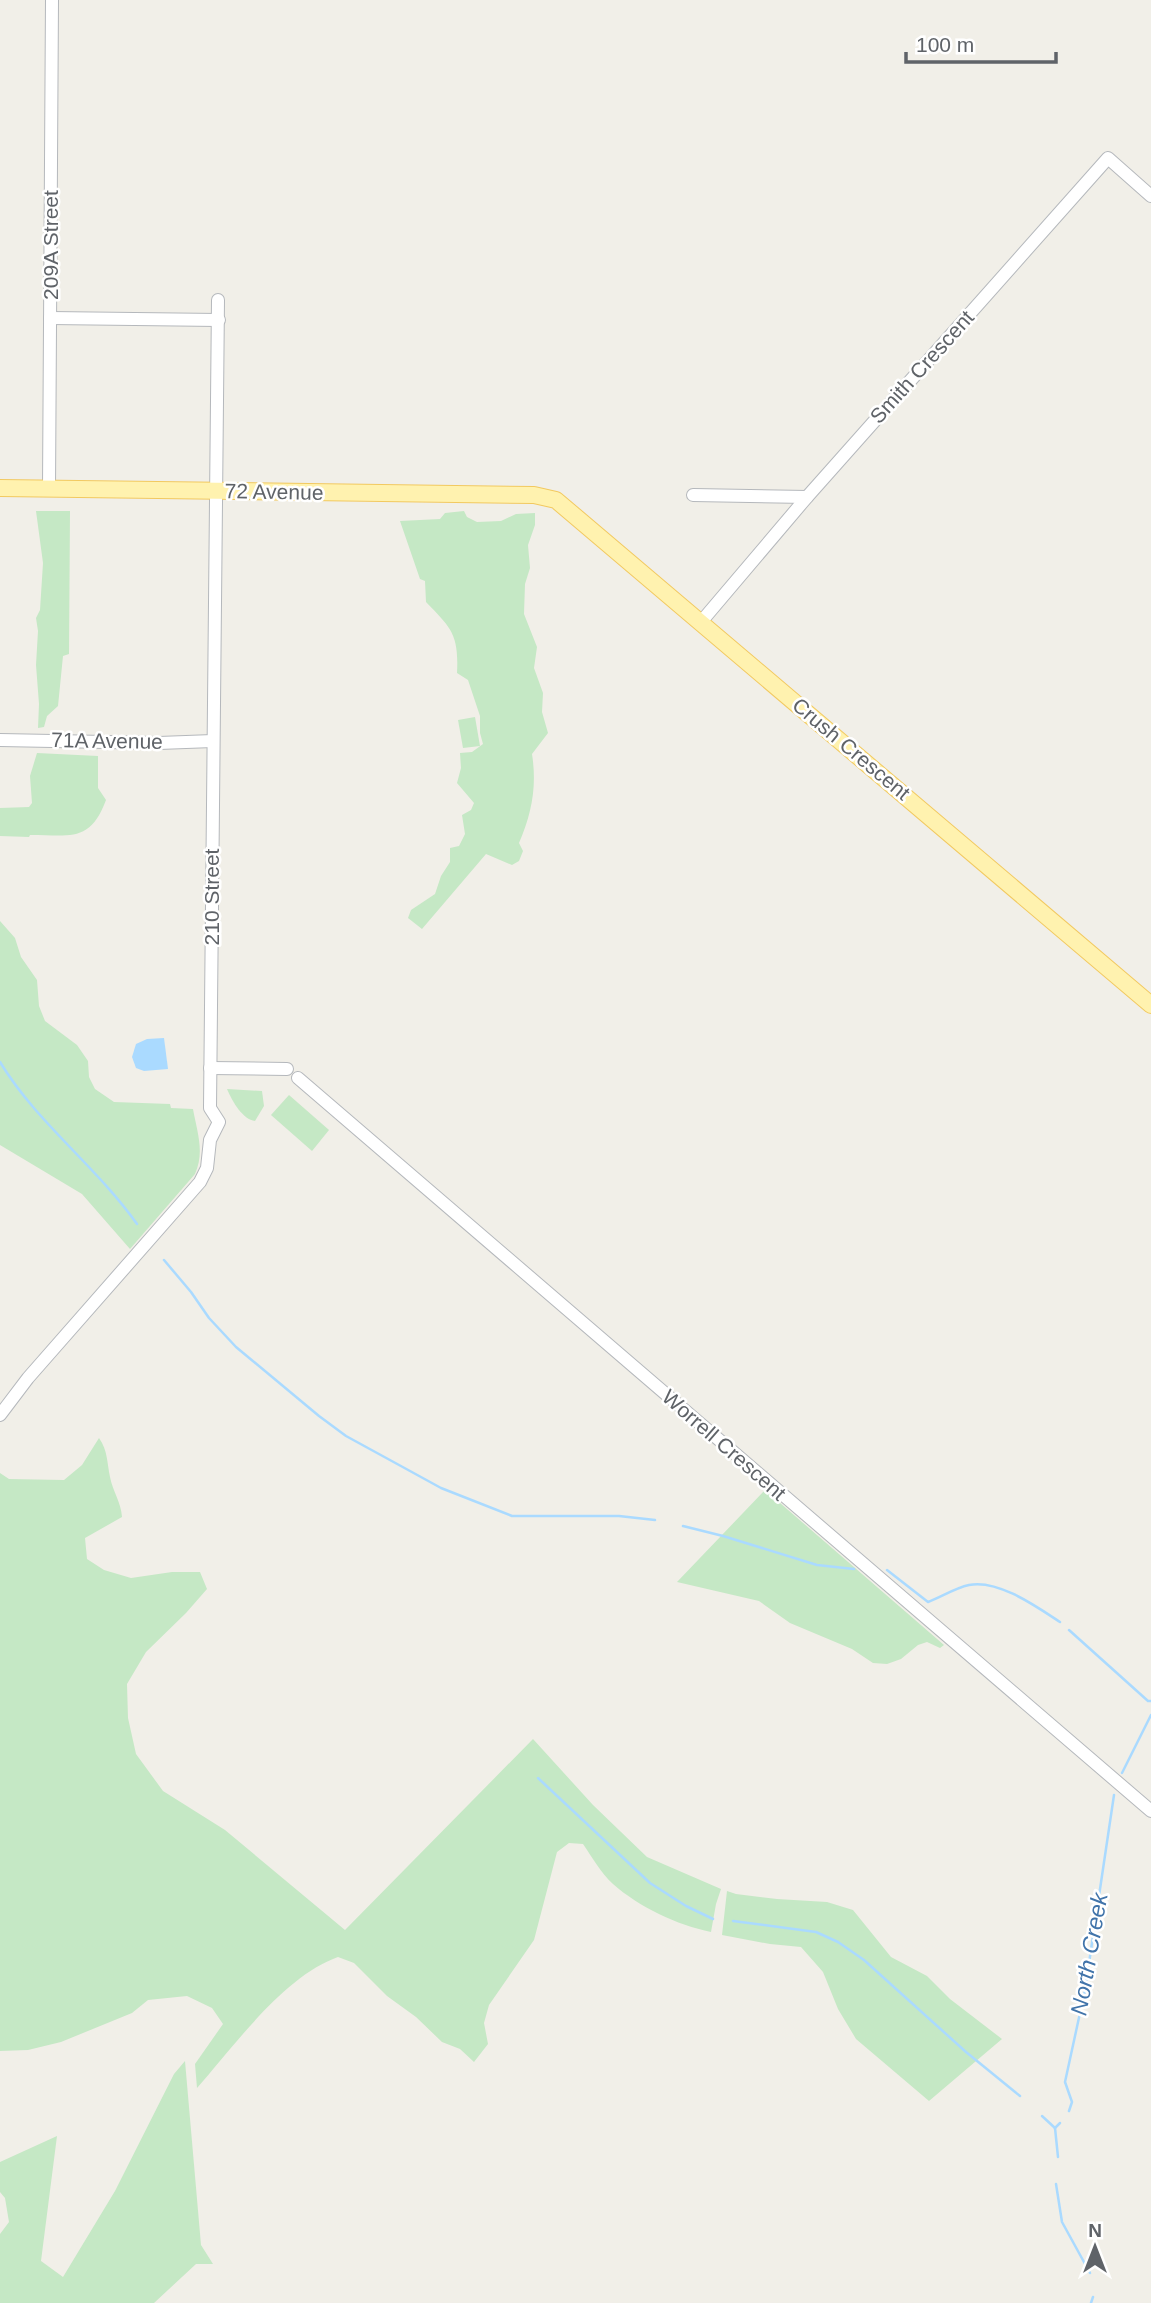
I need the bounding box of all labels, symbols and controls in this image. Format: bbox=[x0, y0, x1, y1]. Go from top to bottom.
scale bar bbox=[906, 21, 1056, 65]
text: 100 m bbox=[916, 33, 974, 56]
street label: 209A Street bbox=[39, 190, 62, 300]
street label: Smith Crescent bbox=[865, 306, 978, 428]
street label: 72 Avenue bbox=[224, 479, 324, 504]
street label: Crush Crescent bbox=[788, 693, 915, 804]
street label: 71A Avenue bbox=[51, 728, 163, 753]
street label: 210 Street bbox=[200, 848, 223, 945]
street label: Worrell Crescent bbox=[658, 1385, 791, 1505]
water label: North Creek bbox=[1065, 1889, 1113, 2017]
north arrow bbox=[1060, 2212, 1130, 2282]
text: N bbox=[1088, 2220, 1102, 2241]

